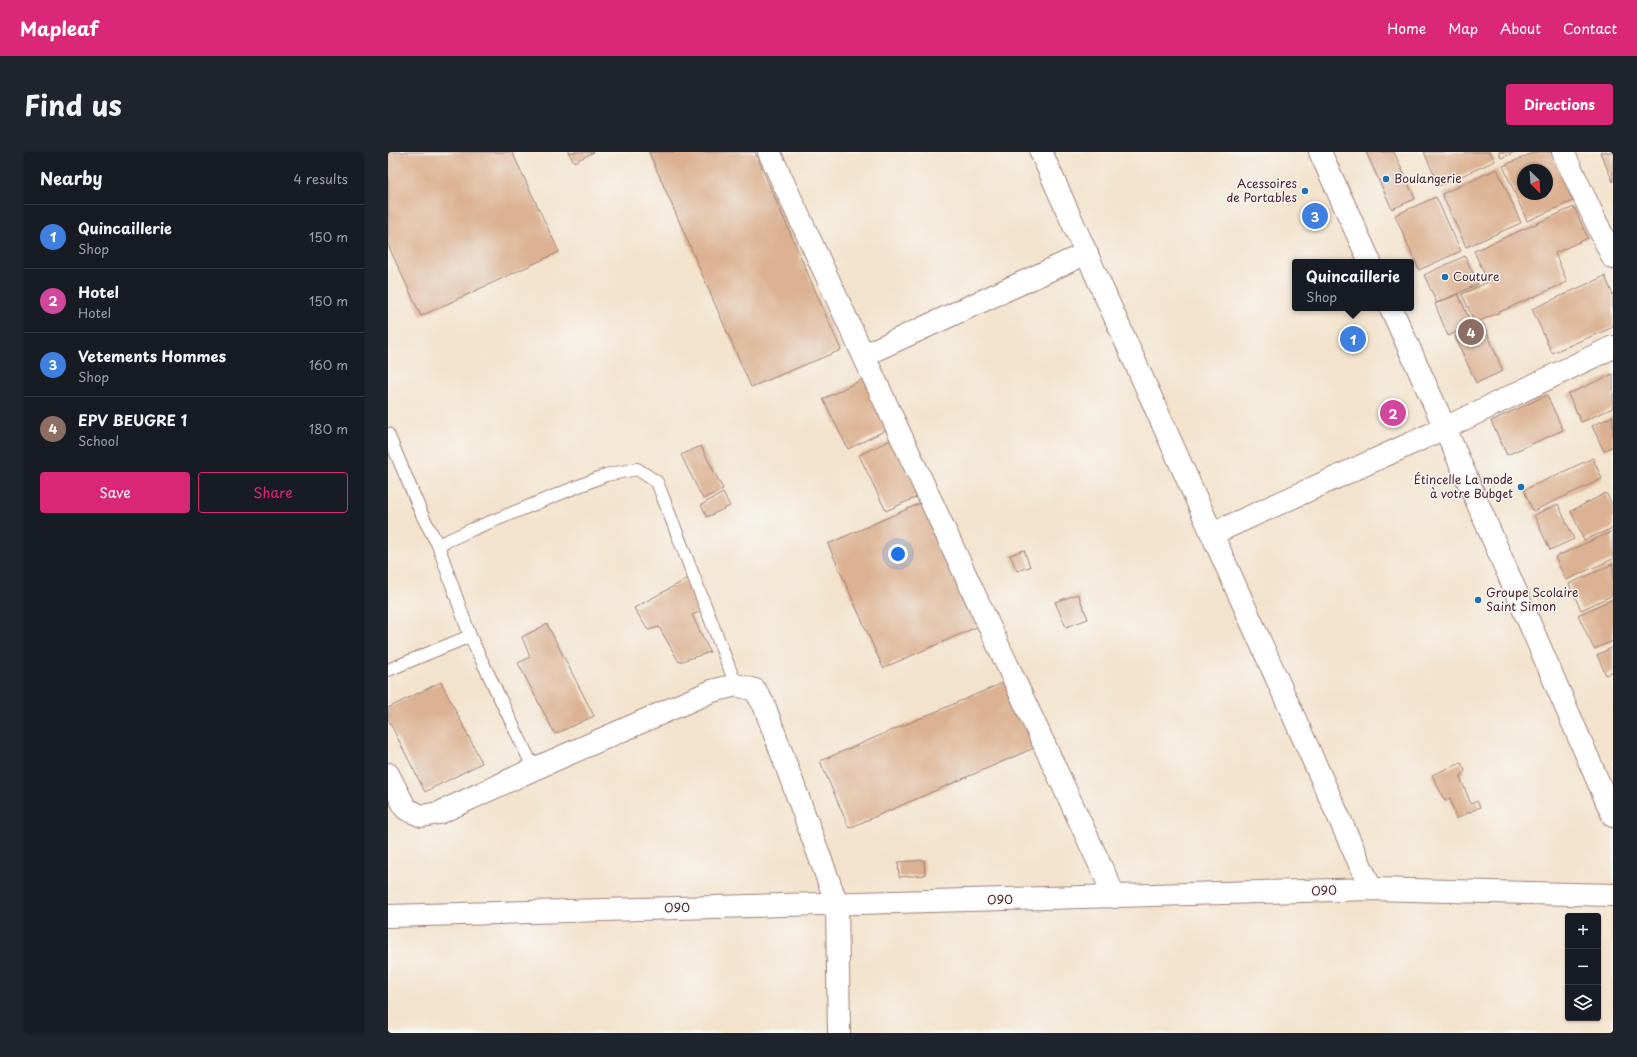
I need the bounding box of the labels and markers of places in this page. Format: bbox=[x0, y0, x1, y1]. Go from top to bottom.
place label: Boulangerie bbox=[1394, 169, 1462, 187]
place label: Acessoires de Portables bbox=[1226, 174, 1298, 206]
marker: Boulangerie bbox=[1381, 174, 1391, 184]
marker: Acessoires de Portables bbox=[1300, 186, 1310, 196]
pin: 3 bbox=[1302, 201, 1328, 231]
place label: Couture bbox=[1453, 267, 1500, 285]
marker: Couture bbox=[1440, 272, 1450, 282]
pin: 4 bbox=[1458, 317, 1484, 347]
pin: 1 bbox=[1340, 324, 1366, 354]
pin: 2 bbox=[1380, 398, 1406, 428]
place label: Étincelle La mode à votre Bubget bbox=[1414, 470, 1513, 502]
marker: Étincelle La mode à votre Bubget bbox=[1516, 482, 1526, 492]
place label: Groupe Scolaire Saint Simon bbox=[1486, 583, 1578, 615]
marker: Groupe Scolaire Saint Simon bbox=[1473, 595, 1483, 605]

